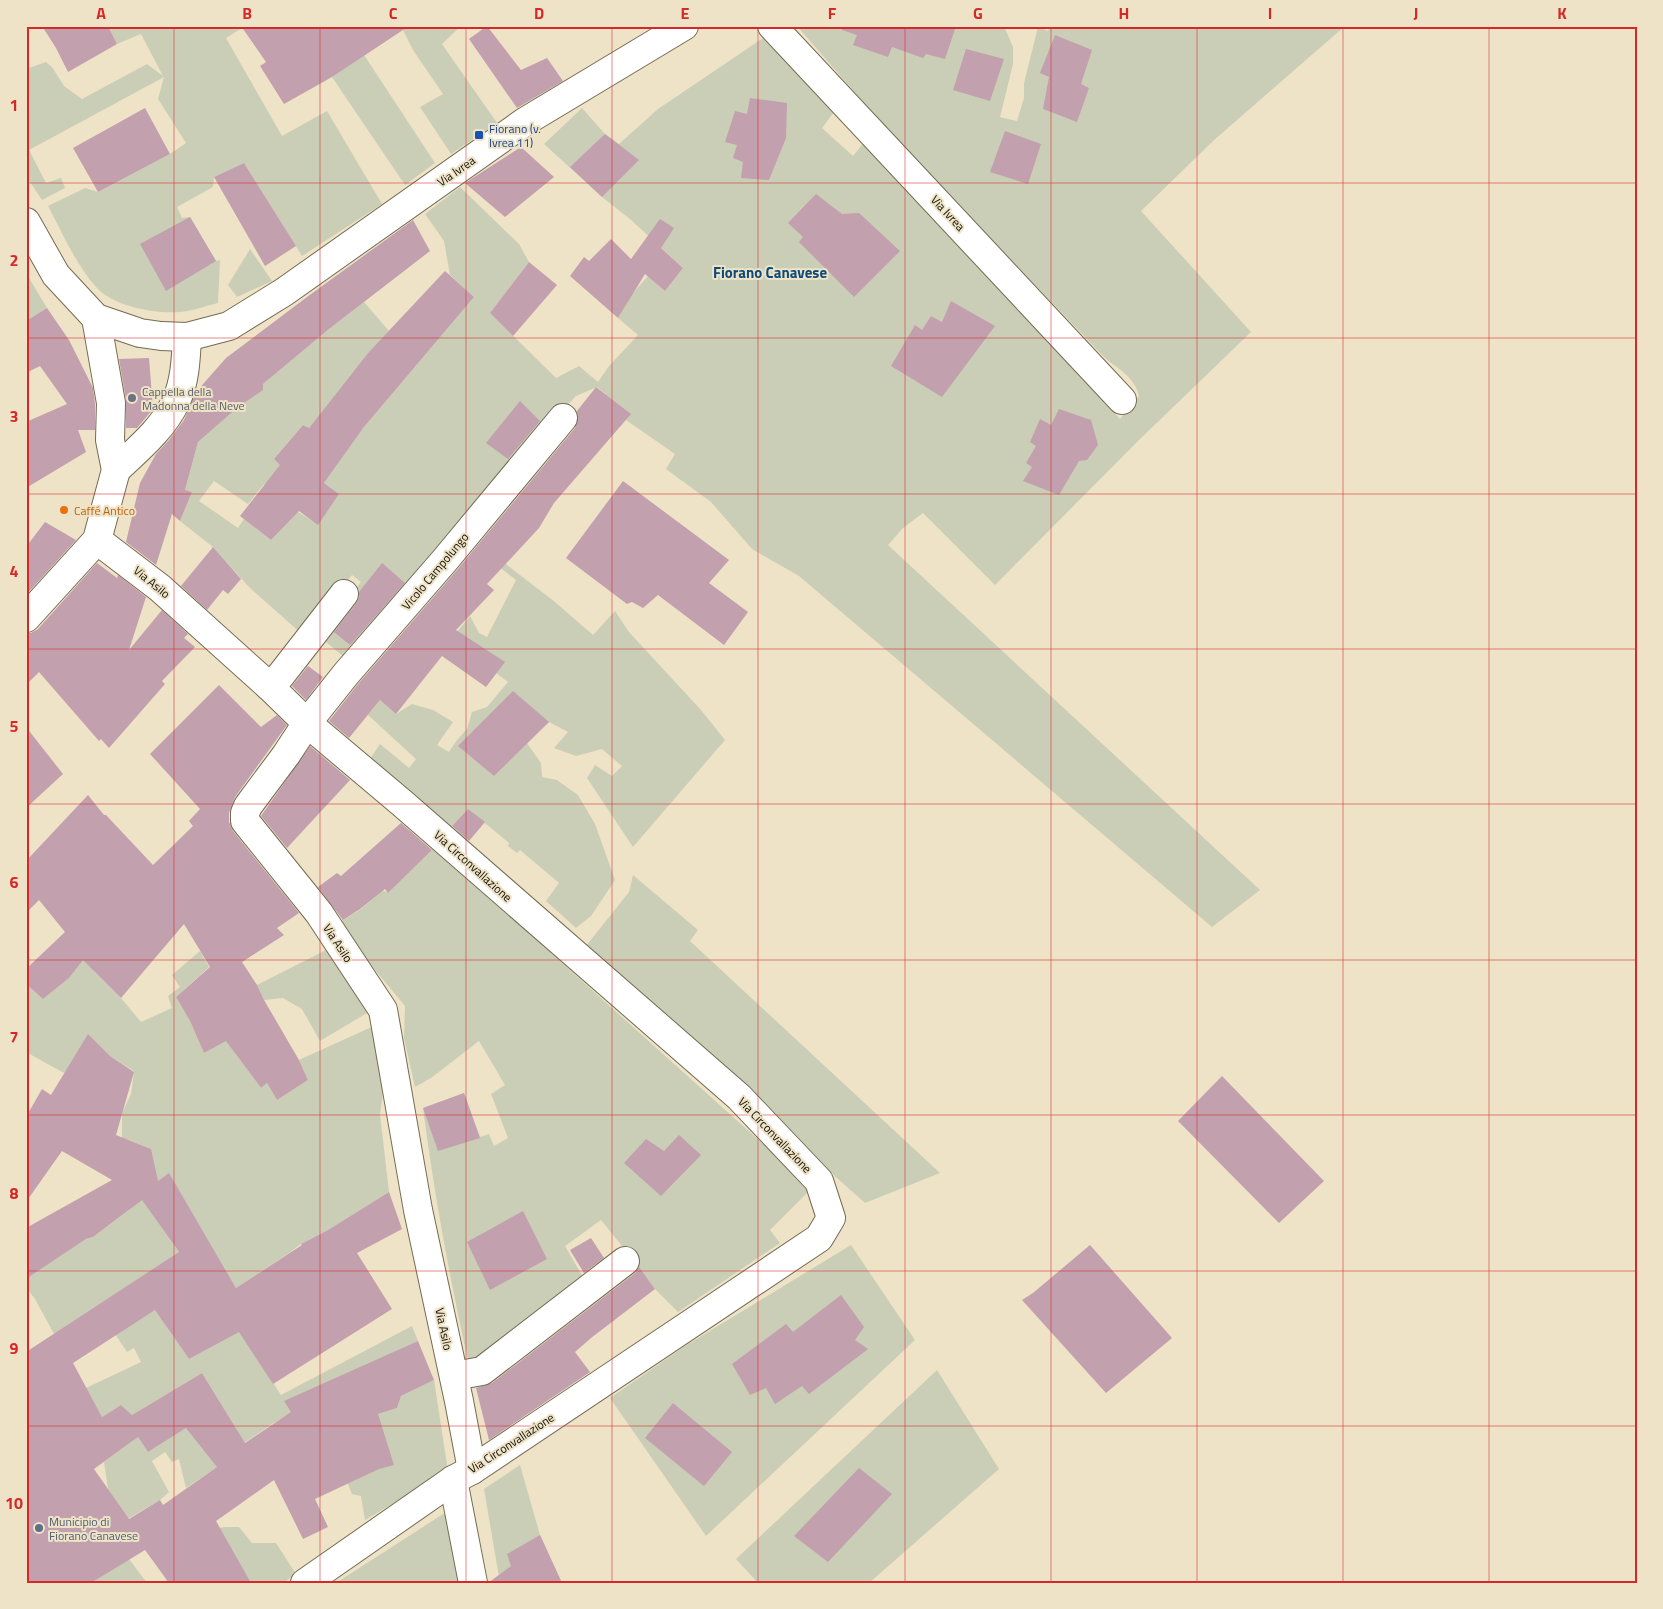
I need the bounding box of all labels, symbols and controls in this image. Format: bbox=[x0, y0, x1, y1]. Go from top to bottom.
text: A bbox=[96, 1, 106, 25]
text: B bbox=[242, 1, 252, 25]
text: C bbox=[389, 1, 398, 25]
text: D bbox=[534, 1, 544, 25]
text: E bbox=[681, 1, 690, 25]
text: F bbox=[828, 1, 837, 25]
text: G bbox=[973, 1, 983, 25]
text: H bbox=[1119, 1, 1129, 25]
text: I bbox=[1268, 1, 1272, 25]
text: J bbox=[1414, 1, 1418, 25]
text: K bbox=[1557, 1, 1567, 25]
text: 1 bbox=[10, 93, 18, 117]
place label: Fiorano (v. Ivrea 11) bbox=[489, 119, 541, 152]
marker: Fiorano (v. Ivrea 11) bbox=[473, 129, 485, 141]
street label: Via Ivrea bbox=[433, 151, 479, 191]
street label: Via Ivrea bbox=[926, 191, 970, 235]
text: 2 bbox=[10, 248, 18, 272]
district label: Fiorano Canavese bbox=[713, 261, 827, 284]
place label: Cappella della Madonna della Neve bbox=[142, 382, 245, 415]
marker: Cappella della Madonna della Neve bbox=[126, 392, 138, 404]
text: 3 bbox=[10, 404, 18, 428]
place label: Caffé Antico bbox=[74, 501, 135, 520]
marker: Caffé Antico bbox=[58, 504, 70, 516]
street label: Vicolo Campolungo bbox=[397, 528, 473, 614]
text: 4 bbox=[10, 559, 19, 583]
street label: Via Asilo bbox=[129, 561, 175, 603]
text: 5 bbox=[10, 714, 19, 738]
street label: Via Circonvallazione bbox=[430, 826, 516, 906]
text: 6 bbox=[10, 870, 19, 894]
street label: Via Asilo bbox=[318, 920, 358, 966]
text: 7 bbox=[10, 1025, 18, 1049]
street label: Via Circonvallazione bbox=[734, 1093, 816, 1177]
text: 8 bbox=[10, 1181, 19, 1205]
street label: Via Asilo bbox=[430, 1306, 458, 1352]
text: 9 bbox=[10, 1336, 19, 1360]
street label: Via Circonvallazione bbox=[464, 1408, 558, 1478]
text: 10 bbox=[5, 1491, 23, 1515]
place label: Municipio di Fiorano Canavese bbox=[49, 1512, 138, 1545]
marker: Municipio di Fiorano Canavese bbox=[33, 1522, 45, 1534]

